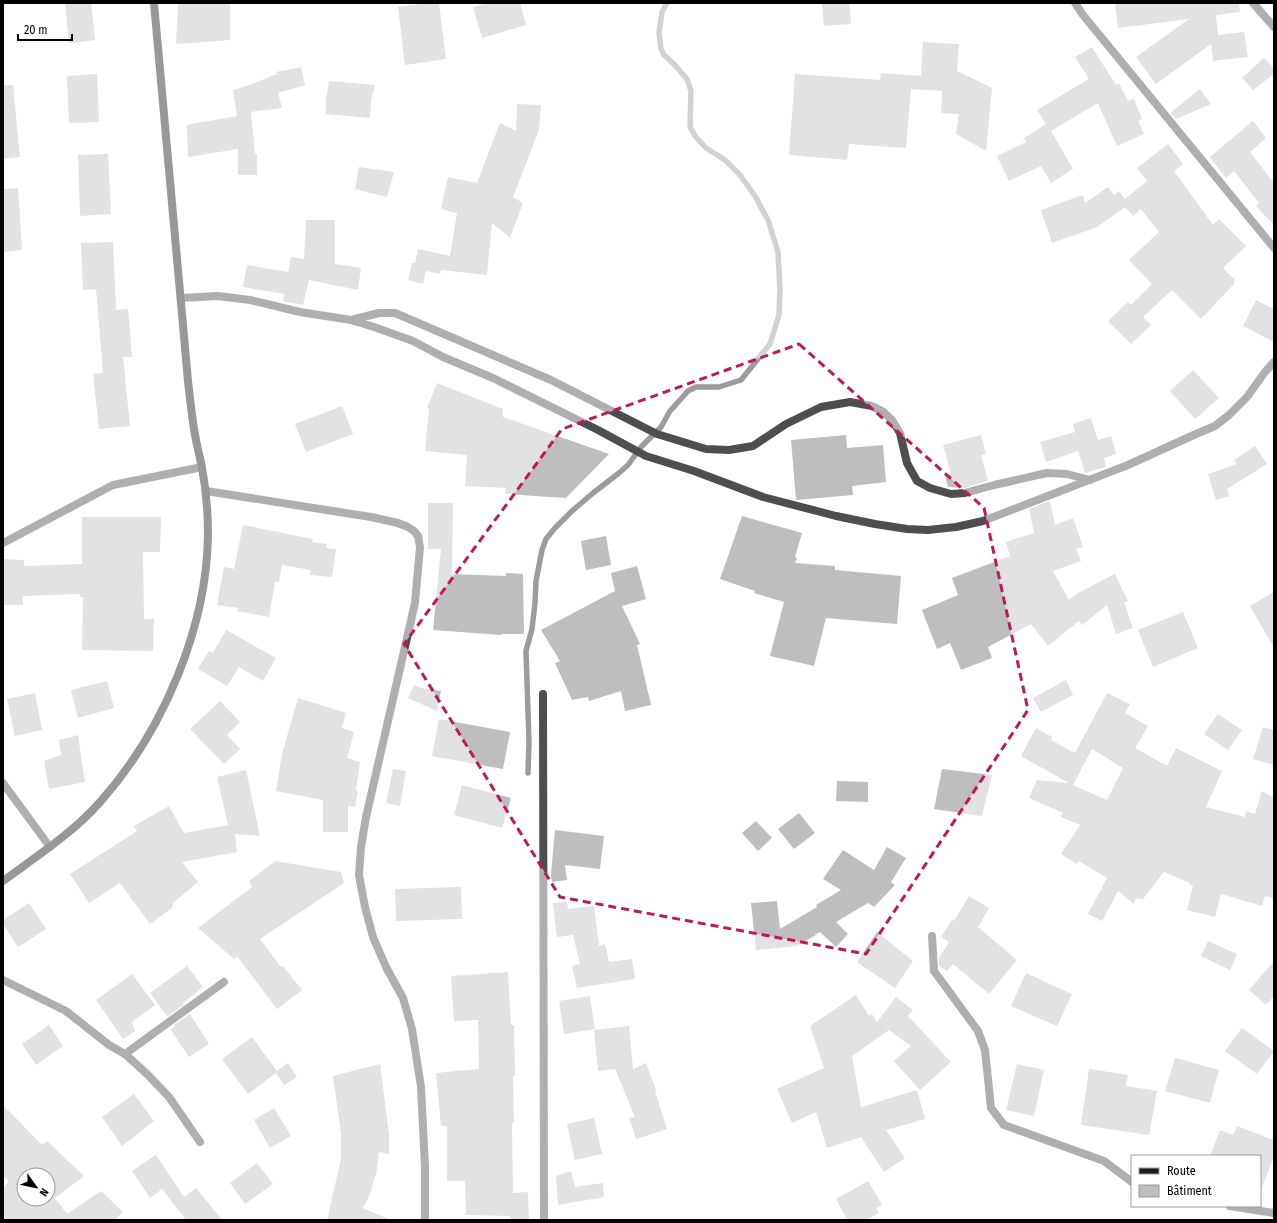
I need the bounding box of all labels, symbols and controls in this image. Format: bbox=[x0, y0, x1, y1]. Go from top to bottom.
scale bar bbox=[18, 16, 72, 42]
text: 20 m bbox=[24, 23, 48, 37]
legend bbox=[1131, 1155, 1261, 1207]
text: Route bbox=[1167, 1164, 1196, 1178]
north arrow bbox=[16, 1167, 56, 1207]
text: Bâtiment bbox=[1167, 1184, 1212, 1198]
text: N bbox=[37, 1186, 51, 1198]

